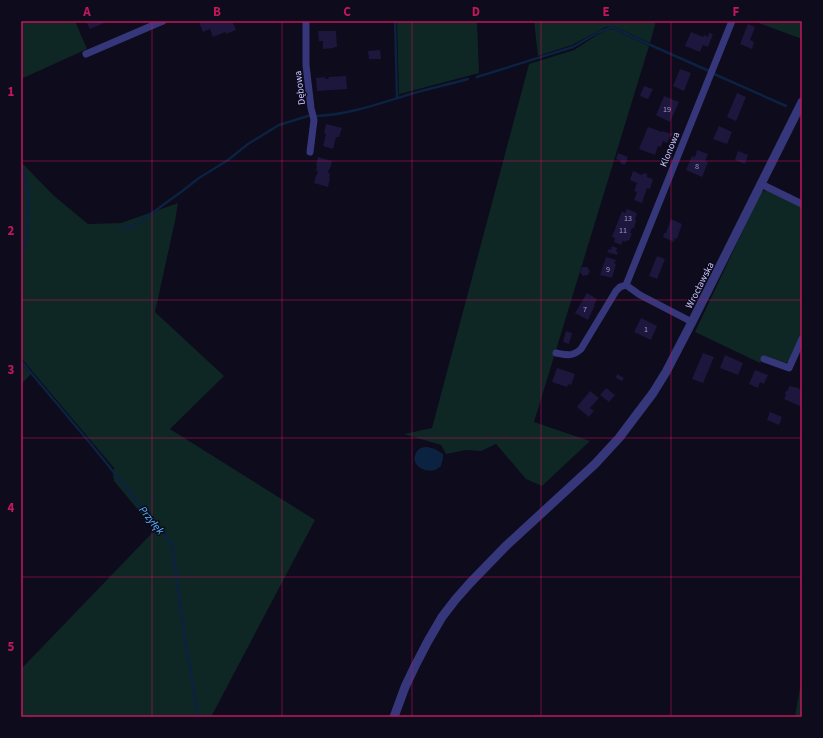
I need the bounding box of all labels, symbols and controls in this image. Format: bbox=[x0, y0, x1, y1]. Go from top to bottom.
text: A bbox=[82, 3, 91, 21]
text: B bbox=[213, 3, 221, 21]
text: C bbox=[343, 3, 351, 21]
text: D bbox=[472, 3, 480, 21]
text: E bbox=[602, 3, 610, 21]
text: F bbox=[733, 3, 740, 21]
street label: Dębowa bbox=[291, 70, 309, 106]
text: 1 bbox=[8, 83, 15, 101]
house number: 19 bbox=[663, 104, 671, 115]
street label: Klonowa bbox=[657, 130, 683, 169]
house number: 8 bbox=[695, 161, 699, 172]
house number: 13 bbox=[624, 213, 632, 224]
text: 2 bbox=[8, 222, 15, 240]
house number: 11 bbox=[619, 225, 627, 236]
street label: Wrocławska bbox=[682, 260, 718, 311]
house number: 9 bbox=[606, 264, 610, 275]
house number: 7 bbox=[583, 304, 587, 315]
house number: 1 bbox=[644, 324, 648, 335]
text: 3 bbox=[8, 361, 15, 379]
text: 4 bbox=[8, 499, 15, 517]
water label: Przyłęk bbox=[135, 503, 168, 538]
text: 5 bbox=[8, 638, 15, 656]

